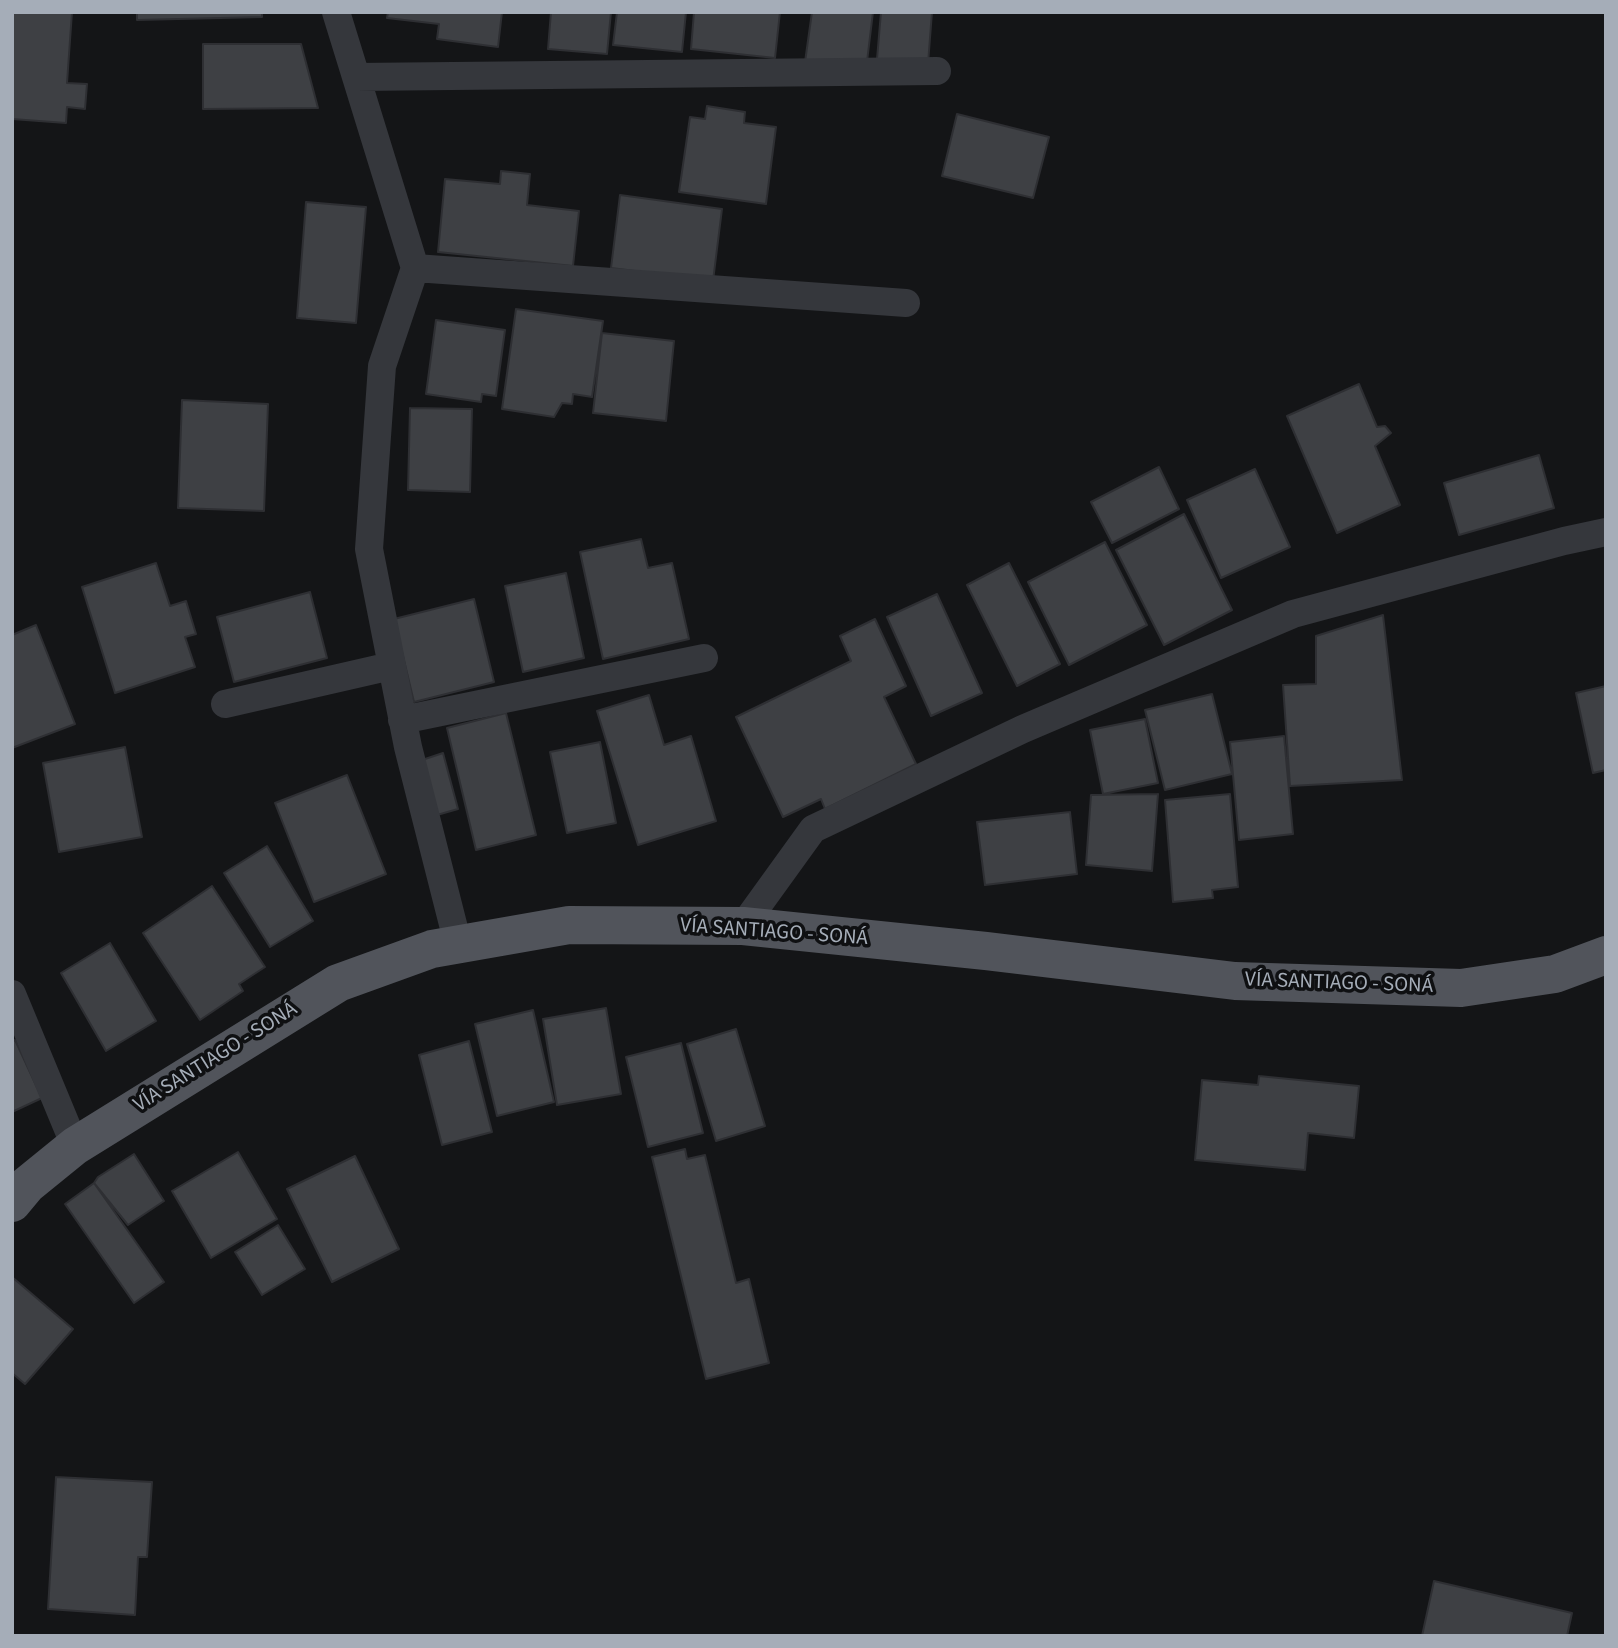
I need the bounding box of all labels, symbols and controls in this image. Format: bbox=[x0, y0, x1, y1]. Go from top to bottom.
street label: VÍA SANTIAGO - SONÁ bbox=[679, 914, 869, 952]
street label: VÍA SANTIAGO - SONÁ bbox=[1245, 968, 1433, 1000]
street label: VÍA SANTIAGO - SONÁ bbox=[130, 997, 302, 1119]

